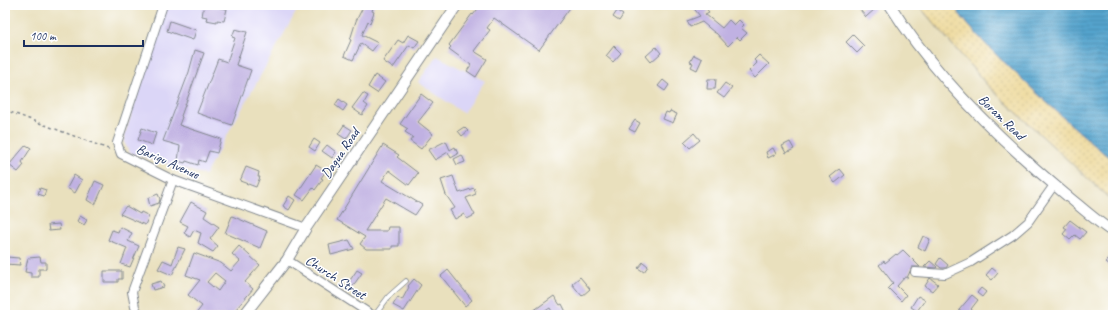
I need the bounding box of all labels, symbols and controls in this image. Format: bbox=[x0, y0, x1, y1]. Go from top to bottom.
scale bar bbox=[24, 22, 143, 48]
text: 100 m bbox=[30, 28, 57, 44]
street label: Boram Road bbox=[975, 91, 1030, 145]
street label: Dagua Road bbox=[318, 123, 365, 181]
street label: Barigu Avenue bbox=[134, 140, 203, 183]
street label: Church Street bbox=[302, 252, 370, 304]

